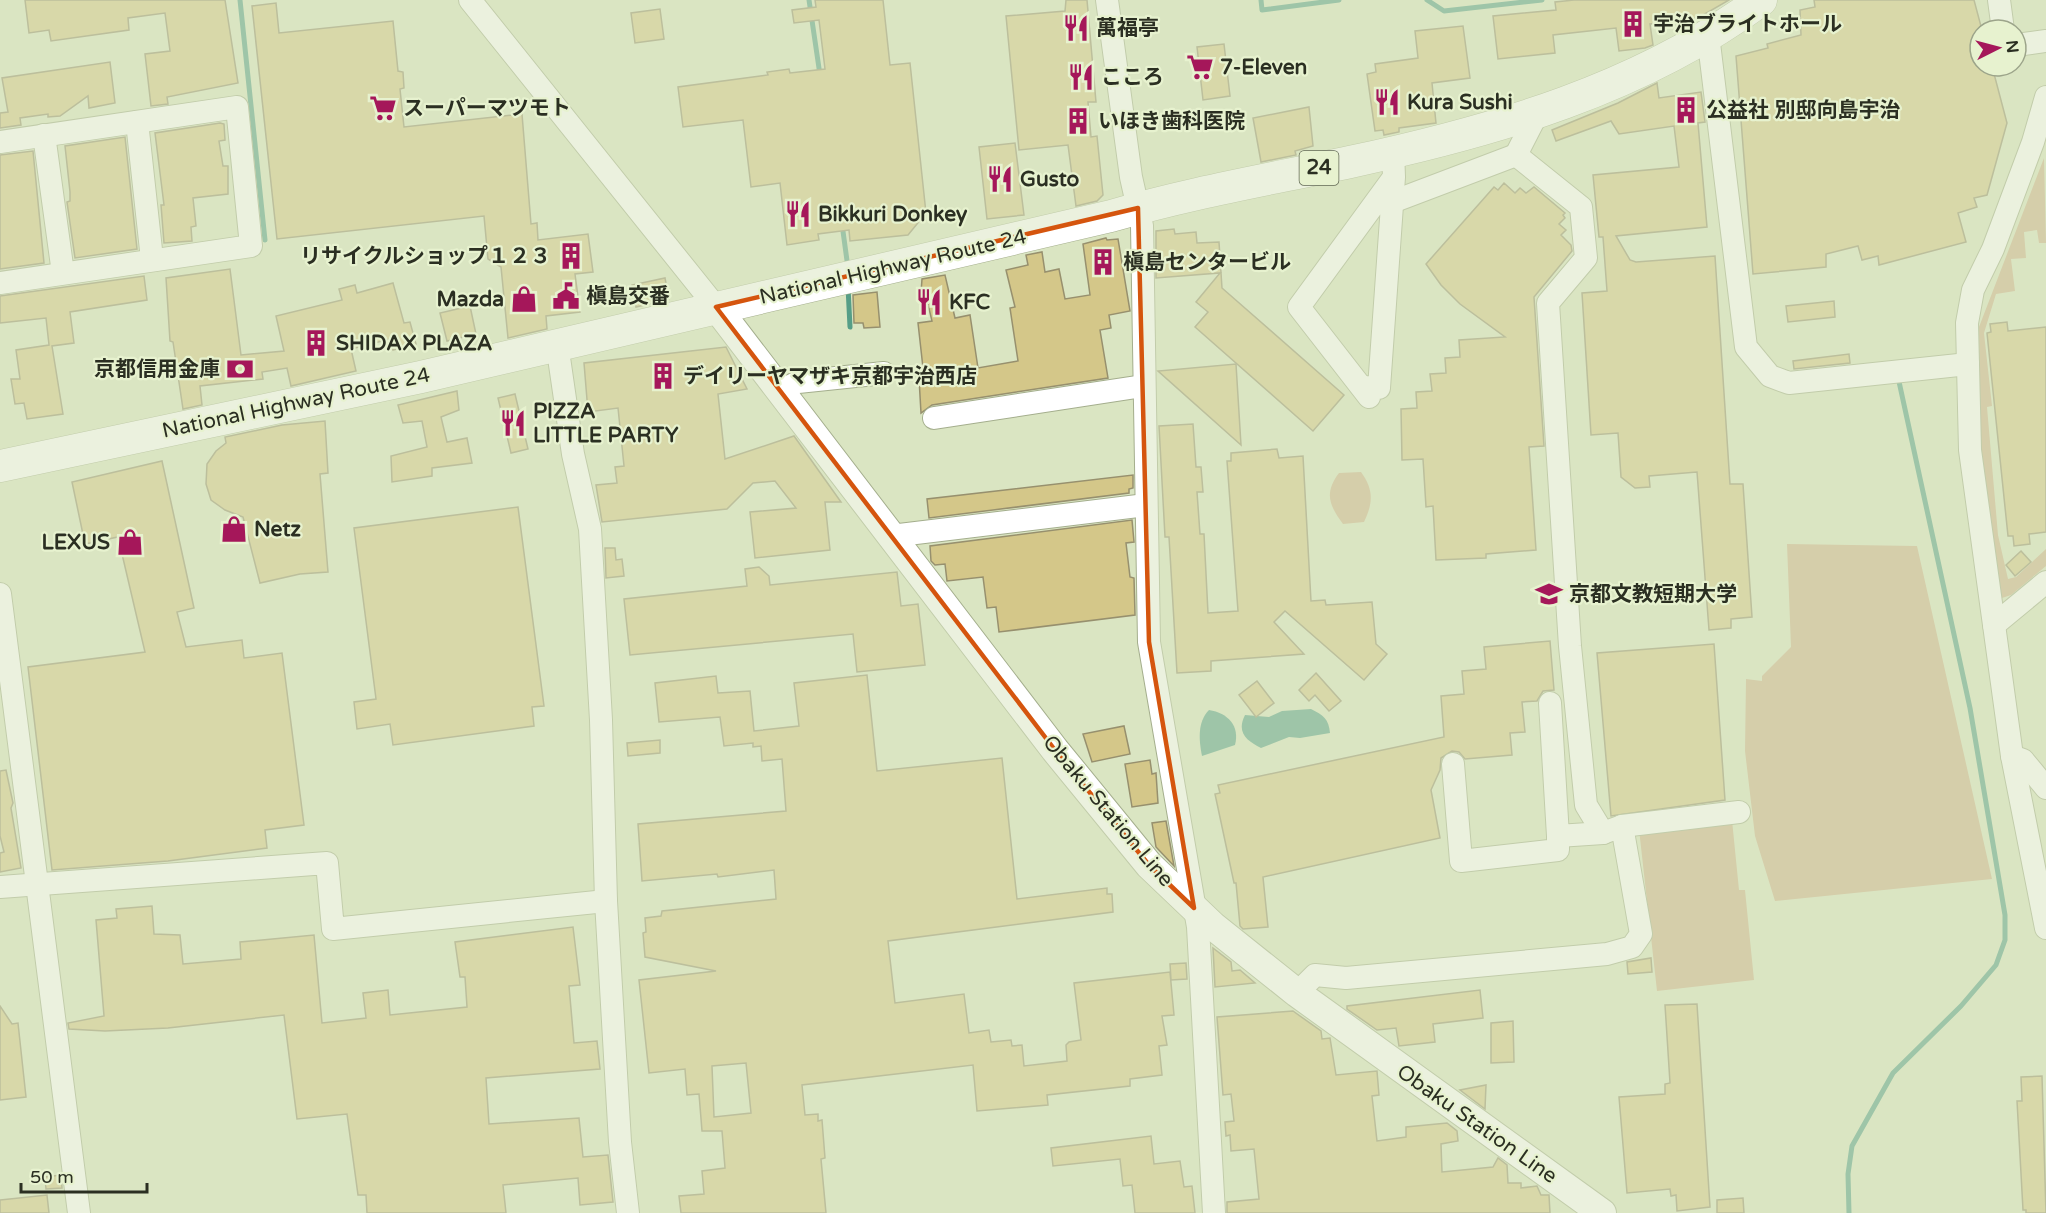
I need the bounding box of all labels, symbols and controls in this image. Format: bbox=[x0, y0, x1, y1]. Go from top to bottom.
building icon: 宇治ブライトホール bbox=[1618, 9, 1648, 39]
place label: 宇治ブライトホール bbox=[1653, 12, 1842, 37]
restaurant icon: 萬福亭 bbox=[1061, 13, 1091, 43]
place label: 萬福亭 bbox=[1096, 16, 1159, 41]
north arrow bbox=[1968, 18, 2028, 78]
text: N bbox=[2001, 39, 2023, 54]
supermarket icon: 7-Eleven bbox=[1185, 52, 1215, 82]
place label: 7-Eleven bbox=[1220, 55, 1307, 80]
restaurant icon: こころ bbox=[1066, 62, 1096, 92]
place label: こころ bbox=[1101, 65, 1164, 90]
restaurant icon: Kura Sushi bbox=[1372, 87, 1402, 117]
place label: Kura Sushi bbox=[1407, 90, 1513, 115]
supermarket icon: スーパーマツモト bbox=[368, 93, 398, 123]
building icon: 公益社 別邸向島宇治 bbox=[1671, 95, 1701, 125]
place label: スーパーマツモト bbox=[403, 96, 571, 121]
place label: 公益社 別邸向島宇治 bbox=[1706, 98, 1900, 123]
building icon: いほき歯科医院 bbox=[1063, 106, 1093, 136]
place label: いほき歯科医院 bbox=[1098, 109, 1245, 134]
road number: 24 bbox=[1300, 151, 1338, 185]
restaurant icon: Gusto bbox=[985, 164, 1015, 194]
place label: Gusto bbox=[1020, 167, 1080, 192]
restaurant icon: Bikkuri Donkey bbox=[783, 199, 813, 229]
place label: Bikkuri Donkey bbox=[818, 202, 968, 227]
street label: National Highway Route 24 bbox=[757, 224, 1029, 310]
building icon: リサイクルショップ１２３ bbox=[556, 241, 586, 271]
place label: リサイクルショップ１２３ bbox=[300, 244, 551, 269]
building icon: 槇島センタービル bbox=[1088, 247, 1118, 277]
place label: 槇島センタービル bbox=[1123, 250, 1291, 275]
public building icon: 槇島交番 bbox=[551, 281, 581, 311]
shop icon: Mazda bbox=[509, 284, 539, 314]
place label: 槇島交番 bbox=[586, 284, 670, 309]
place label: Mazda bbox=[436, 287, 504, 312]
restaurant icon: KFC bbox=[914, 287, 944, 317]
place label: KFC bbox=[949, 290, 990, 315]
building icon: SHIDAX PLAZA bbox=[301, 328, 331, 358]
place label: SHIDAX PLAZA bbox=[336, 331, 492, 356]
bank icon: 京都信用金庫 bbox=[225, 354, 255, 384]
place label: 京都信用金庫 bbox=[94, 357, 220, 382]
building icon: デイリーヤマザキ京都宇治西店 bbox=[648, 361, 678, 391]
street label: National Highway Route 24 bbox=[160, 362, 432, 444]
place label: デイリーヤマザキ京都宇治西店 bbox=[683, 364, 977, 389]
place label: PIZZA LITTLE PARTY bbox=[533, 399, 679, 448]
restaurant icon: PIZZA LITTLE PARTY bbox=[498, 408, 528, 438]
shop icon: Netz bbox=[219, 514, 249, 544]
place label: Netz bbox=[254, 517, 301, 542]
shop icon: LEXUS bbox=[115, 527, 145, 557]
place label: LEXUS bbox=[42, 530, 110, 555]
school or university icon: 京都文教短期大学 bbox=[1534, 579, 1564, 609]
place label: 京都文教短期大学 bbox=[1569, 582, 1737, 607]
street label: Obaku Station Line bbox=[1037, 730, 1179, 892]
street label: Obaku Station Line bbox=[1392, 1059, 1562, 1189]
scale bar bbox=[21, 1156, 147, 1194]
text: 50 m bbox=[30, 1166, 74, 1188]

